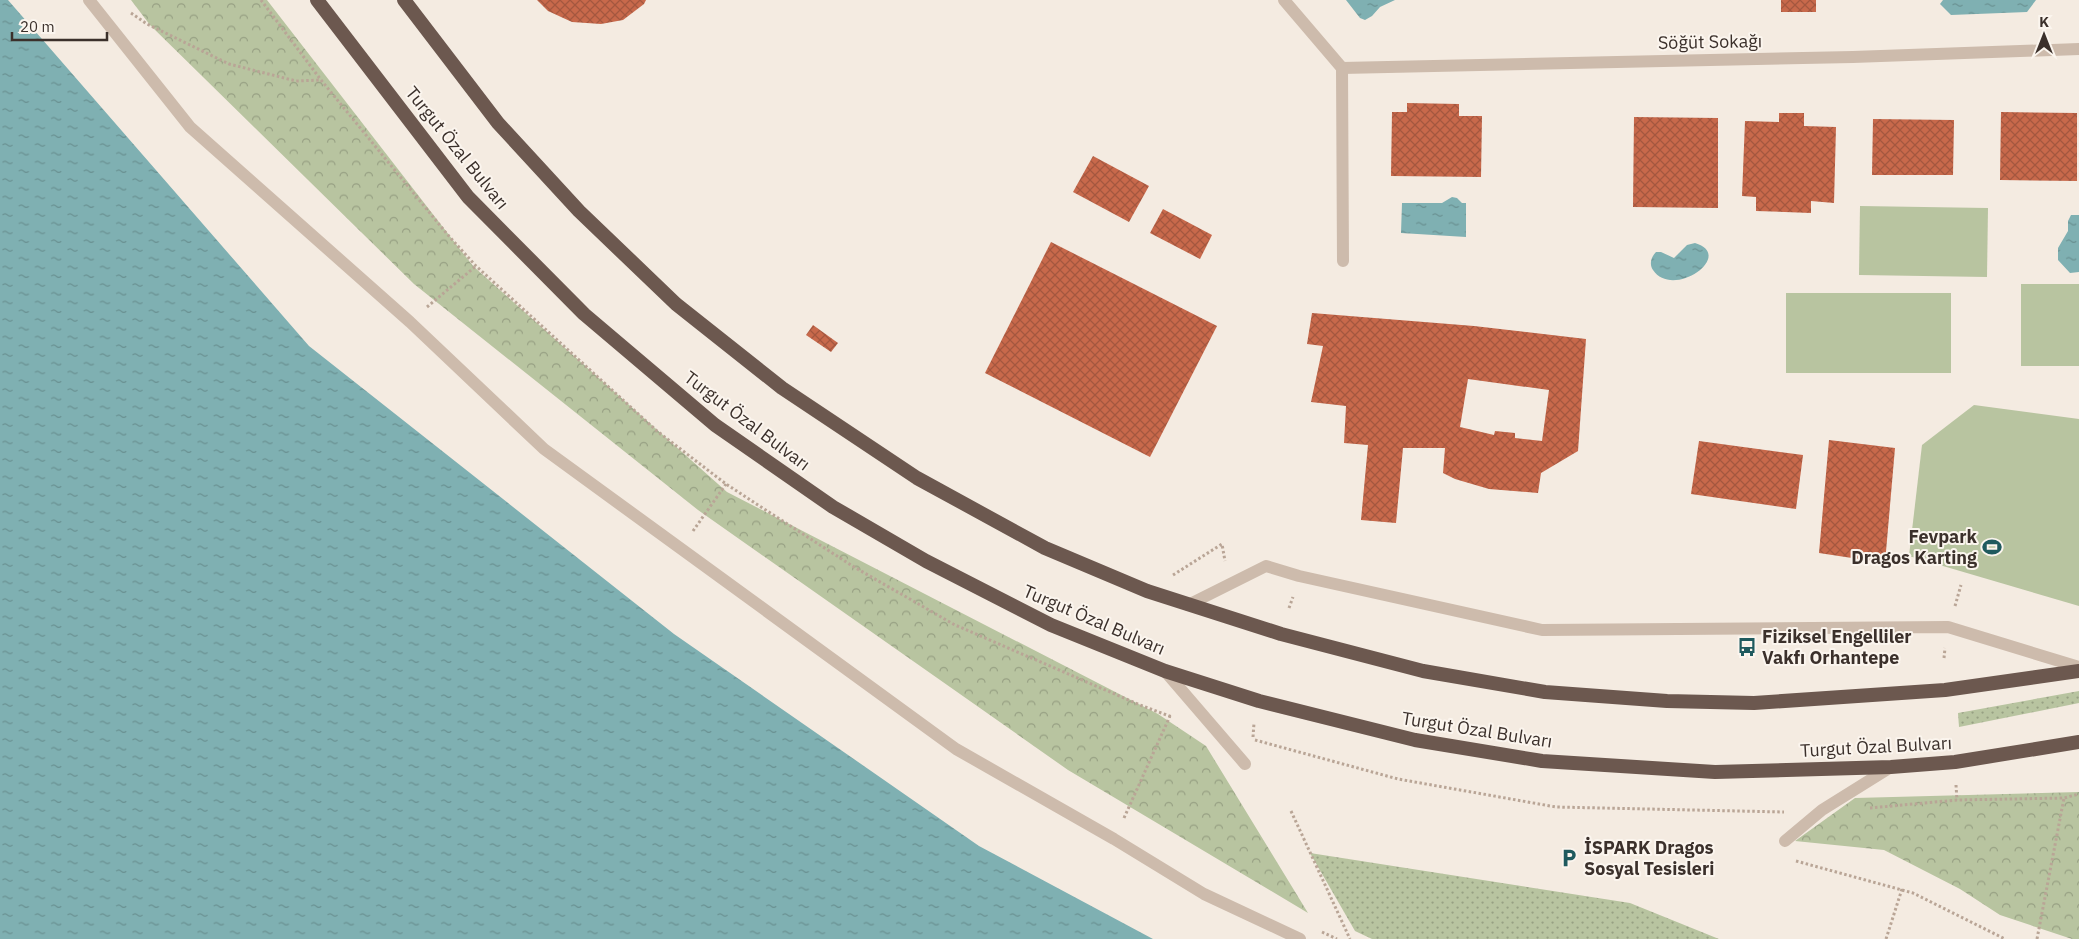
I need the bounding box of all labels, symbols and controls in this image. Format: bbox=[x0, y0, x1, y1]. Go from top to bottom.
scale bar bbox=[12, 10, 108, 42]
north arrow bbox=[2019, 10, 2069, 60]
text: K bbox=[2039, 13, 2049, 31]
text: 20 m bbox=[20, 17, 55, 36]
street label: Söğüt Sokağı bbox=[1658, 29, 1762, 54]
street label: Turgut Özal Bulvarı bbox=[401, 81, 514, 214]
street label: Turgut Özal Bulvarı bbox=[680, 366, 815, 476]
place label: Fevpark Dragos Karting bbox=[1851, 525, 1978, 569]
sports icon: Fevpark Dragos Karting bbox=[1981, 536, 2003, 558]
street label: Turgut Özal Bulvarı bbox=[1020, 579, 1169, 660]
place label: Fiziksel Engelliler Vakfı Orhantepe bbox=[1762, 625, 1912, 669]
bus stop icon: Fiziksel Engelliler Vakfı Orhantepe bbox=[1736, 636, 1758, 658]
street label: Turgut Özal Bulvarı bbox=[1400, 706, 1554, 753]
street label: Turgut Özal Bulvarı bbox=[1799, 731, 1952, 762]
place label: İSPARK Dragos Sosyal Tesisleri bbox=[1584, 836, 1714, 880]
parking icon: İSPARK Dragos Sosyal Tesisleri bbox=[1558, 847, 1580, 869]

